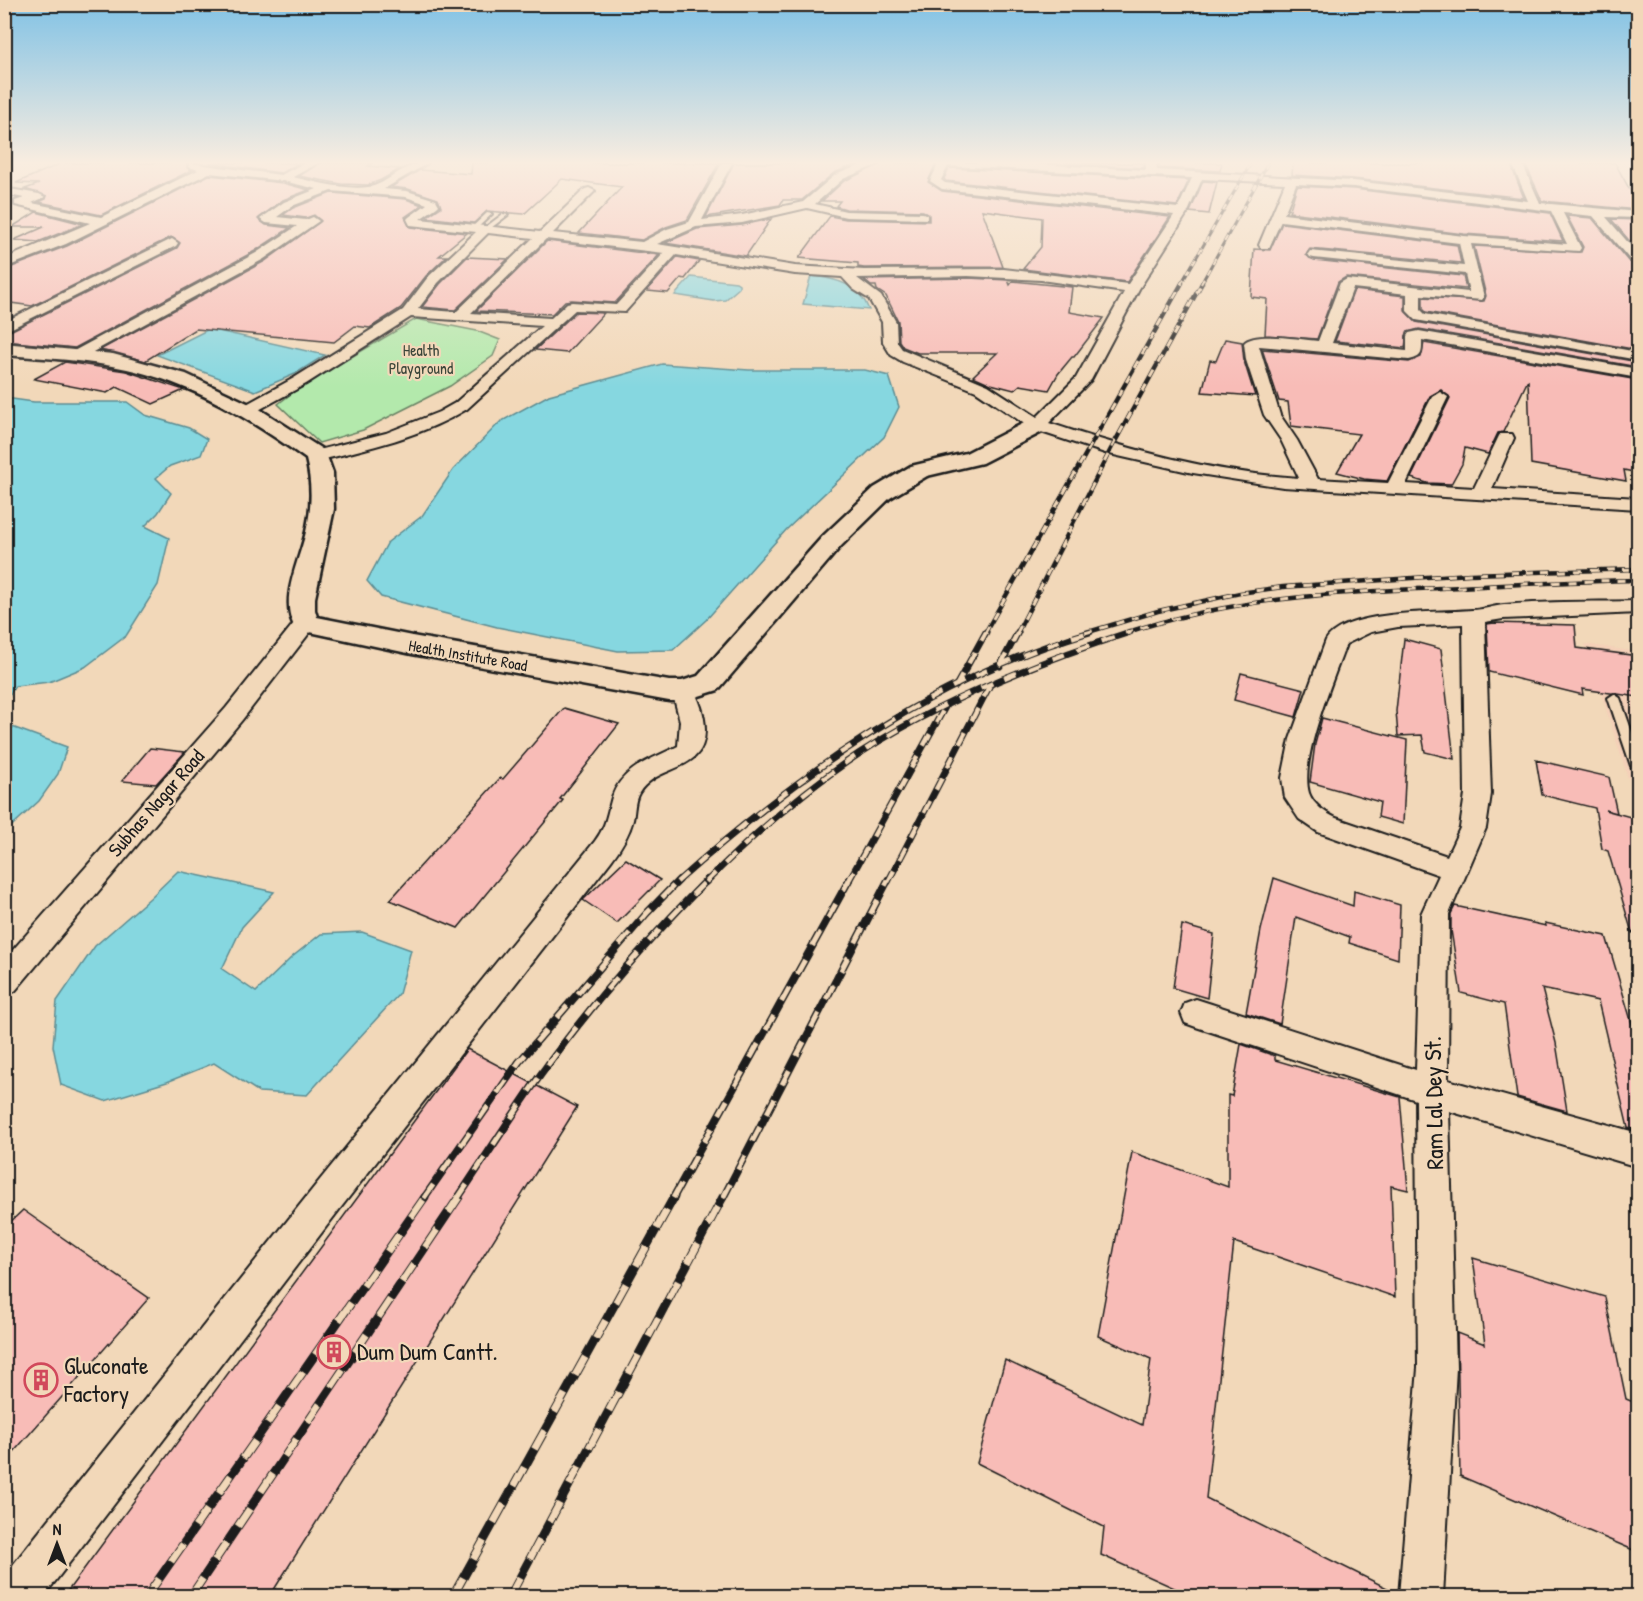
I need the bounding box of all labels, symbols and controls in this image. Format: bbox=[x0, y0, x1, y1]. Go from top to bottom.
park label: Health Playground bbox=[389, 339, 453, 379]
street label: Health Institute Road bbox=[407, 634, 529, 676]
street label: Subhas Nagar Road bbox=[101, 743, 210, 862]
street label: Ram Lal Dey St. bbox=[1416, 1036, 1450, 1170]
building icon: Dum Dum Cantt. bbox=[316, 1334, 352, 1370]
place label: Dum Dum Cantt. bbox=[357, 1335, 498, 1367]
place label: Gluconate Factory bbox=[63, 1349, 149, 1409]
building icon: Gluconate Factory bbox=[23, 1362, 59, 1398]
north arrow bbox=[27, 1514, 87, 1574]
text: N bbox=[53, 1518, 62, 1540]

